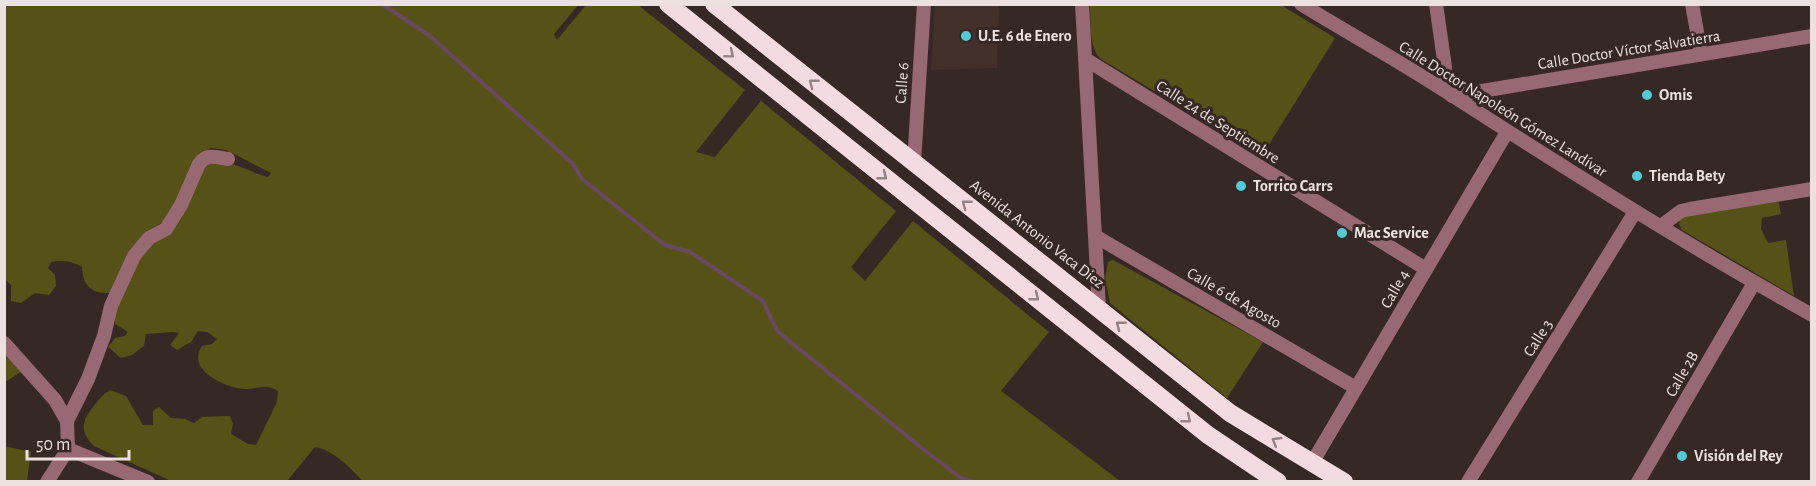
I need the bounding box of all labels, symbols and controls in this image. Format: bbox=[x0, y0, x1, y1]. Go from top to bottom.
place label: U.E. 6 de Enero bbox=[978, 28, 1072, 44]
street label: Calle Doctor Víctor Salvatierra bbox=[1537, 28, 1721, 72]
marker: U.E. 6 de Enero bbox=[959, 29, 973, 43]
street label: Calle Doctor Napoleón Gómez Landívar bbox=[1396, 38, 1611, 180]
one-way arrow bbox=[723, 47, 734, 58]
street label: Calle 6 bbox=[893, 62, 911, 104]
street label: Calle 24 de Septiembre bbox=[1154, 78, 1282, 166]
one-way arrow bbox=[809, 80, 820, 91]
place label: Omis bbox=[1659, 87, 1692, 103]
marker: Omis bbox=[1640, 88, 1654, 102]
one-way arrow bbox=[876, 168, 887, 179]
place label: Tienda Bety bbox=[1649, 168, 1726, 185]
marker: Tienda Bety bbox=[1630, 169, 1644, 183]
street label: Avenida Antonio Vaca Diez bbox=[967, 177, 1107, 292]
place label: Torrico Carrs bbox=[1253, 178, 1333, 194]
marker: Torrico Carrs bbox=[1234, 179, 1248, 193]
one-way arrow bbox=[962, 201, 973, 212]
place label: Mac Service bbox=[1354, 225, 1429, 241]
marker: Mac Service bbox=[1335, 226, 1349, 240]
street label: Calle 6 de Agosto bbox=[1184, 265, 1284, 331]
street label: Calle 4 bbox=[1378, 267, 1412, 311]
one-way arrow bbox=[1028, 290, 1039, 301]
street label: Calle 3 bbox=[1521, 317, 1555, 359]
one-way arrow bbox=[1116, 321, 1127, 332]
street label: Calle 2B bbox=[1663, 349, 1701, 399]
one-way arrow bbox=[1181, 412, 1192, 423]
scale bar bbox=[27, 423, 129, 461]
text: 50 m bbox=[36, 436, 70, 454]
one-way arrow bbox=[1272, 437, 1282, 449]
place label: Visión del Rey bbox=[1694, 448, 1784, 465]
marker: Visión del Rey bbox=[1675, 449, 1689, 463]

